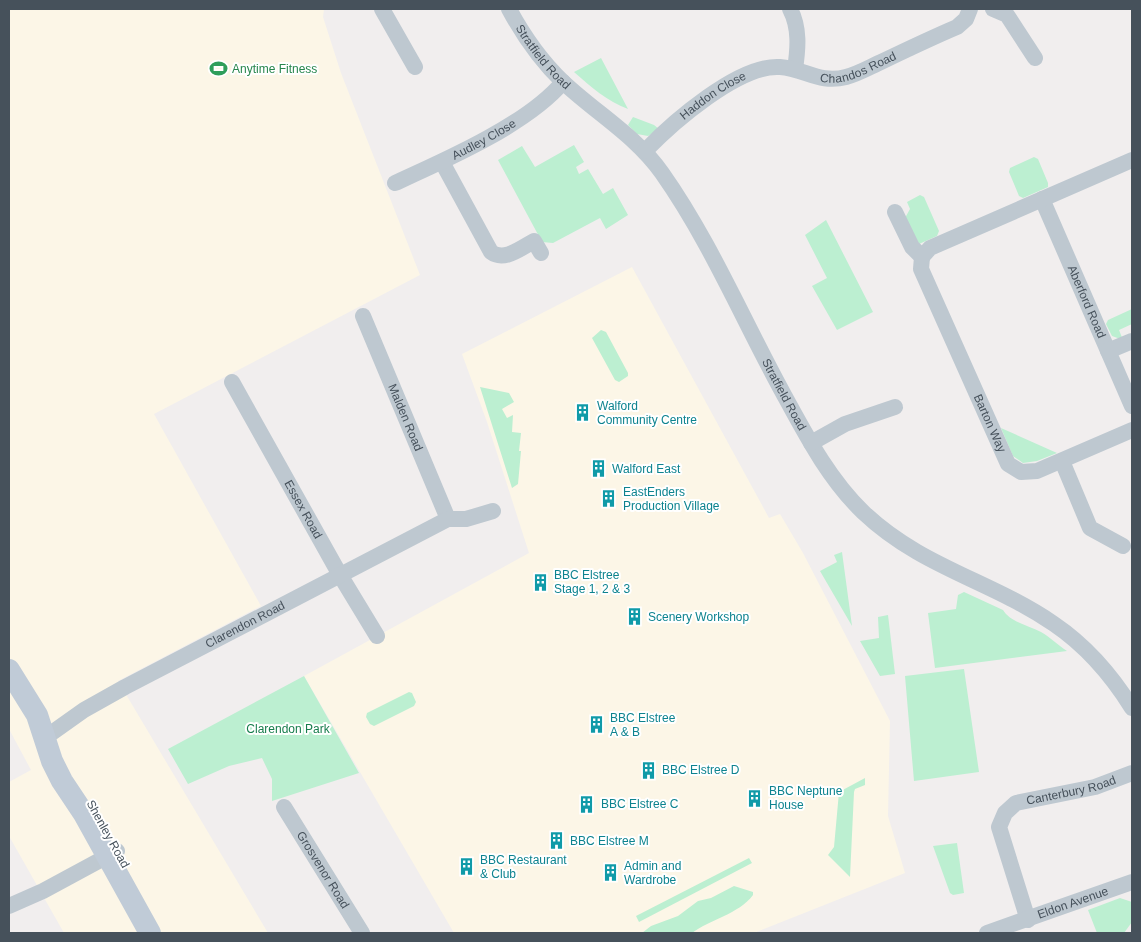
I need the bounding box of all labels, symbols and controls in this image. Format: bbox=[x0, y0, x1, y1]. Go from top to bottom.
street label: Stratfield Road bbox=[513, 22, 573, 92]
street label: Chandos Road bbox=[819, 49, 898, 86]
sports icon: Anytime Fitness bbox=[208, 59, 228, 79]
place label: Anytime Fitness bbox=[232, 62, 317, 76]
street label: Haddon Close bbox=[677, 69, 748, 123]
street label: Audley Close bbox=[450, 116, 519, 163]
street label: Aberford Road bbox=[1065, 263, 1109, 340]
street label: Stratfield Road bbox=[759, 356, 809, 433]
street label: Malden Road bbox=[385, 382, 426, 453]
street label: Barton Way bbox=[971, 392, 1009, 455]
place label: Walford Community Centre bbox=[597, 399, 697, 427]
building icon: Walford Community Centre bbox=[573, 403, 593, 423]
building icon: Walford East bbox=[588, 459, 608, 479]
place label: Walford East bbox=[612, 462, 681, 476]
street label: Essex Road bbox=[281, 478, 325, 541]
place label: EastEnders Production Village bbox=[623, 485, 720, 513]
building icon: EastEnders Production Village bbox=[599, 489, 619, 509]
place label: BBC Elstree Stage 1, 2 & 3 bbox=[554, 568, 630, 596]
building icon: BBC Elstree Stage 1, 2 & 3 bbox=[530, 572, 550, 592]
street label: Clarendon Road bbox=[203, 598, 287, 651]
building icon: Scenery Workshop bbox=[624, 607, 644, 627]
place label: Scenery Workshop bbox=[648, 610, 749, 624]
place label: BBC Elstree A & B bbox=[610, 711, 676, 739]
building icon: BBC Elstree A & B bbox=[586, 715, 606, 735]
park label: Clarendon Park bbox=[246, 722, 331, 736]
building icon: BBC Elstree D bbox=[638, 760, 658, 780]
place label: BBC Elstree D bbox=[662, 763, 740, 777]
street label: Canterbury Road bbox=[1025, 773, 1118, 808]
place label: BBC Neptune House bbox=[769, 784, 843, 812]
building icon: BBC Neptune House bbox=[745, 788, 765, 808]
building icon: BBC Elstree C bbox=[577, 794, 597, 814]
place label: BBC Elstree C bbox=[601, 797, 679, 811]
street label: Shenley Road bbox=[84, 798, 132, 870]
street label: Grosvenor Road bbox=[294, 829, 352, 911]
building icon: BBC Elstree M bbox=[546, 831, 566, 851]
place label: BBC Elstree M bbox=[570, 834, 649, 848]
place label: BBC Restaurant & Club bbox=[480, 853, 567, 881]
building icon: BBC Restaurant & Club bbox=[456, 857, 476, 877]
place label: Admin and Wardrobe bbox=[624, 859, 681, 887]
building icon: Admin and Wardrobe bbox=[600, 863, 620, 883]
street label: Eldon Avenue bbox=[1036, 884, 1110, 922]

